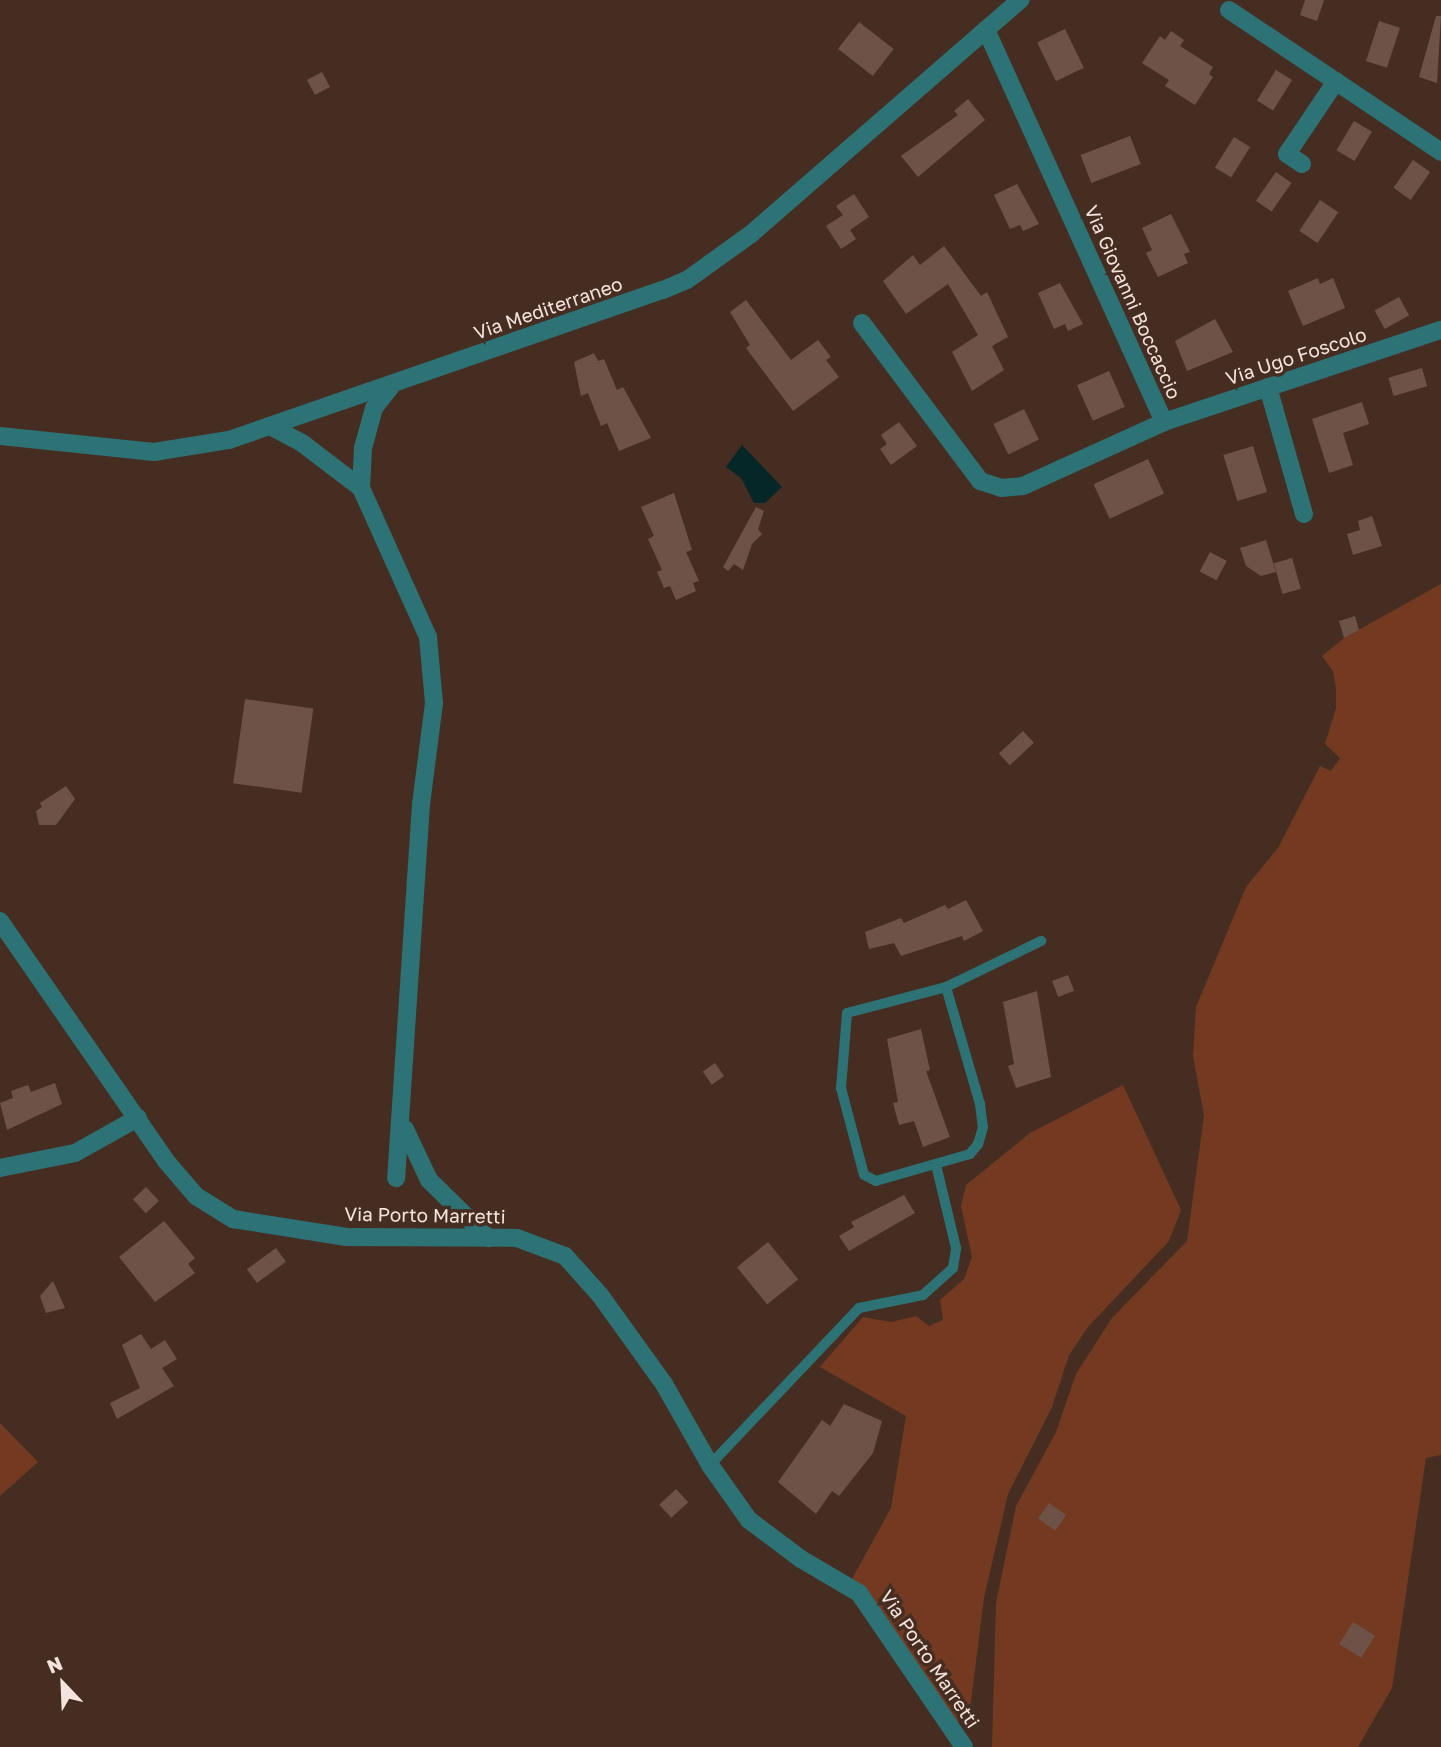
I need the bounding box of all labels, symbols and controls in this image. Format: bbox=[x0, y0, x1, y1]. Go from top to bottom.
street label: Via Giovanni Boccaccio bbox=[1080, 202, 1186, 402]
street label: Via Mediterraneo bbox=[471, 272, 625, 344]
street label: Via Ugo Foscolo bbox=[1223, 323, 1369, 389]
street label: Via Porto Marretti bbox=[344, 1202, 506, 1228]
street label: Via Porto Marretti bbox=[875, 1586, 985, 1732]
north arrow bbox=[28, 1649, 98, 1719]
text: N bbox=[43, 1651, 66, 1678]

